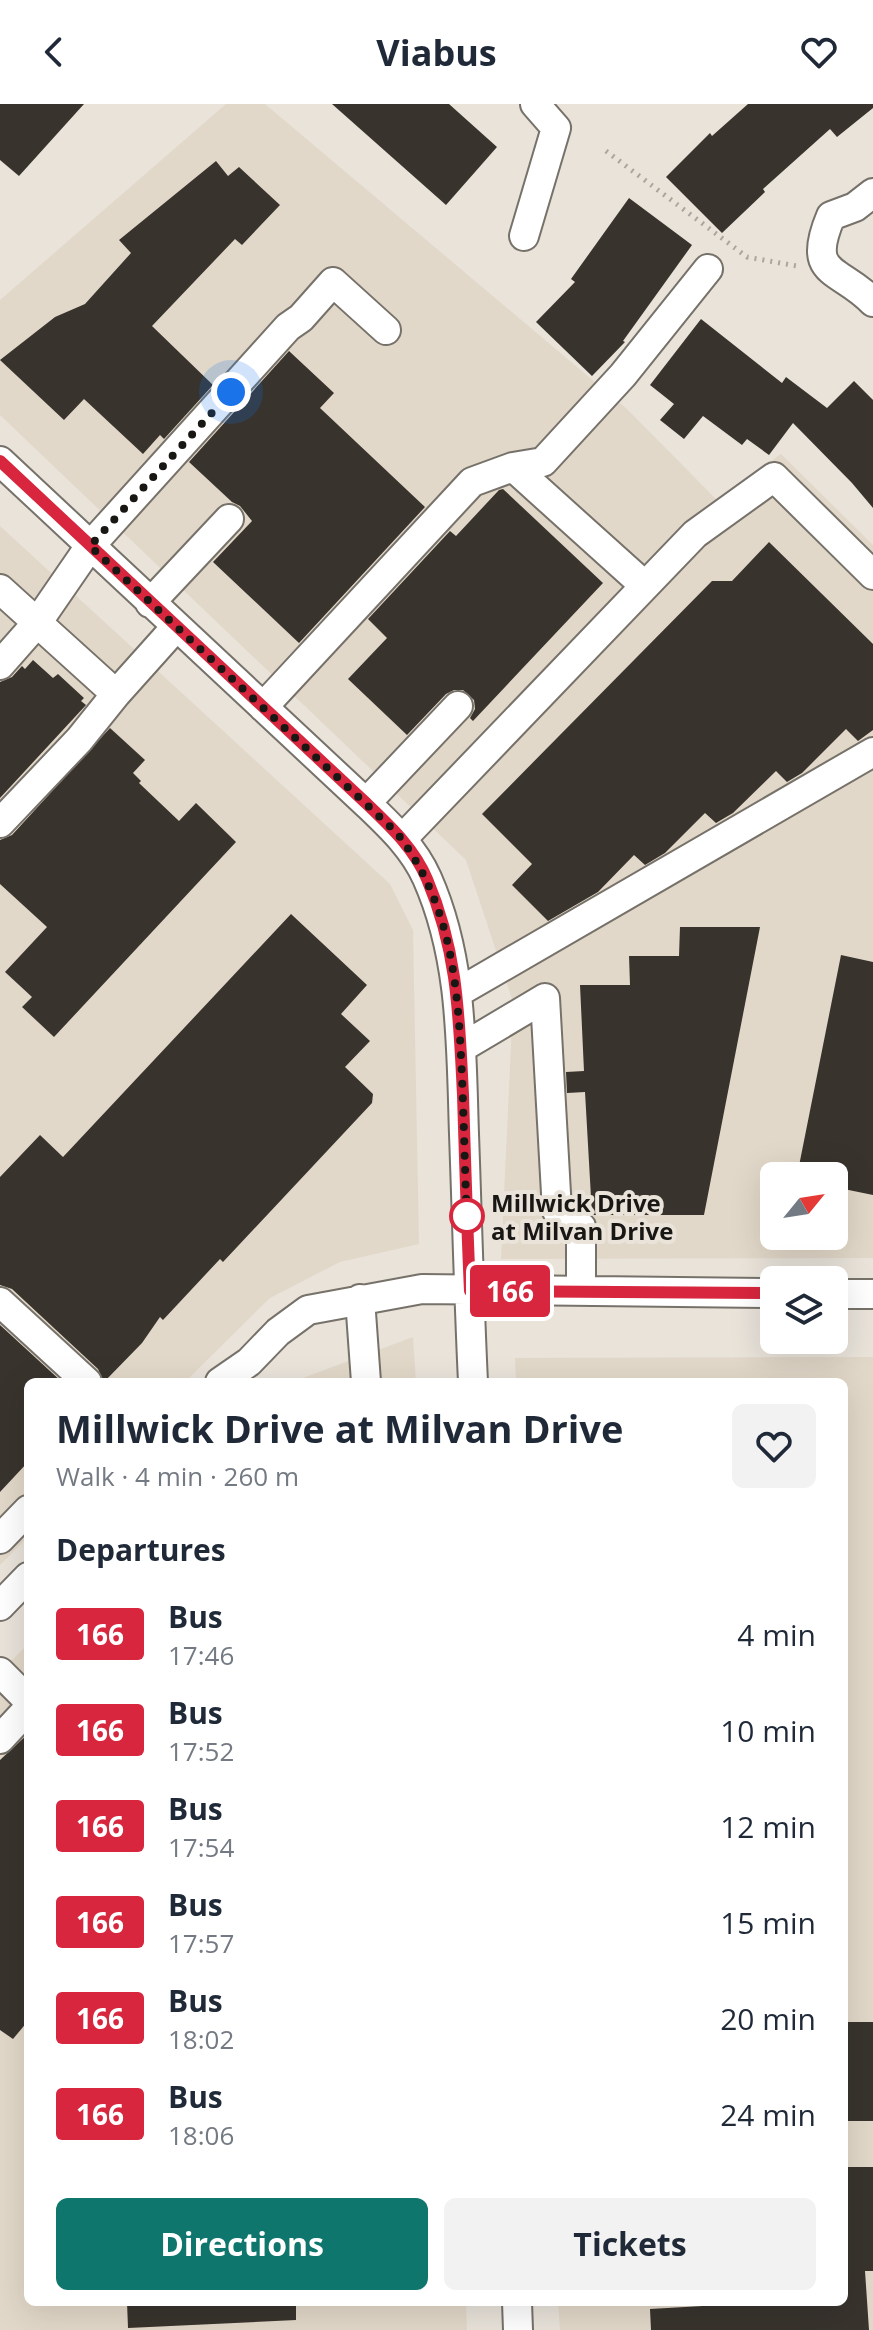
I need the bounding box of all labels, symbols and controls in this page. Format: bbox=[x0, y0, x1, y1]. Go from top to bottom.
text: Viabus bbox=[376, 28, 497, 77]
icon: back bbox=[32, 30, 76, 74]
icon: heart bbox=[797, 30, 841, 74]
your location bbox=[211, 372, 251, 412]
north arrow bbox=[760, 1162, 848, 1250]
map controls bbox=[760, 1162, 848, 1354]
place label: Millwick Drive at Milvan Drive bbox=[491, 1186, 673, 1247]
marker: Millwick Drive at Milvan Drive bbox=[450, 1199, 484, 1233]
line badge: 166 bbox=[464, 1265, 556, 1317]
button: layers bbox=[760, 1266, 848, 1354]
text: 166 bbox=[486, 1272, 534, 1310]
text: Millwick Drive at Milvan Drive bbox=[56, 1402, 623, 1454]
button: heart bbox=[732, 1404, 816, 1488]
text: Walk · 4 min · 260 m bbox=[56, 1458, 299, 1494]
text: Departures bbox=[56, 1529, 226, 1570]
text: Bus bbox=[168, 1596, 223, 1637]
text: 4 min bbox=[737, 1614, 816, 1655]
text: 166 bbox=[76, 1615, 124, 1653]
text: 17:46 bbox=[168, 1637, 234, 1673]
text: Bus bbox=[168, 1692, 223, 1733]
text: 10 min bbox=[720, 1710, 816, 1751]
text: 166 bbox=[76, 1711, 124, 1749]
text: 17:52 bbox=[168, 1733, 234, 1769]
text: Bus bbox=[168, 1788, 223, 1829]
text: 12 min bbox=[720, 1806, 816, 1847]
text: 166 bbox=[76, 1807, 124, 1845]
text: 17:54 bbox=[168, 1829, 234, 1865]
text: Bus bbox=[168, 1884, 223, 1925]
text: 15 min bbox=[720, 1902, 816, 1943]
text: 166 bbox=[76, 1903, 124, 1941]
text: 17:57 bbox=[168, 1925, 234, 1961]
text: Bus bbox=[168, 1980, 223, 2021]
text: 20 min bbox=[720, 1998, 816, 2039]
text: 166 bbox=[76, 1999, 124, 2037]
text: 18:02 bbox=[168, 2021, 234, 2057]
text: Bus bbox=[168, 2076, 223, 2117]
text: 24 min bbox=[720, 2094, 816, 2135]
text: 166 bbox=[76, 2095, 124, 2133]
text: 18:06 bbox=[168, 2117, 234, 2153]
button: Directions bbox=[56, 2198, 428, 2290]
button: Tickets bbox=[444, 2198, 816, 2290]

